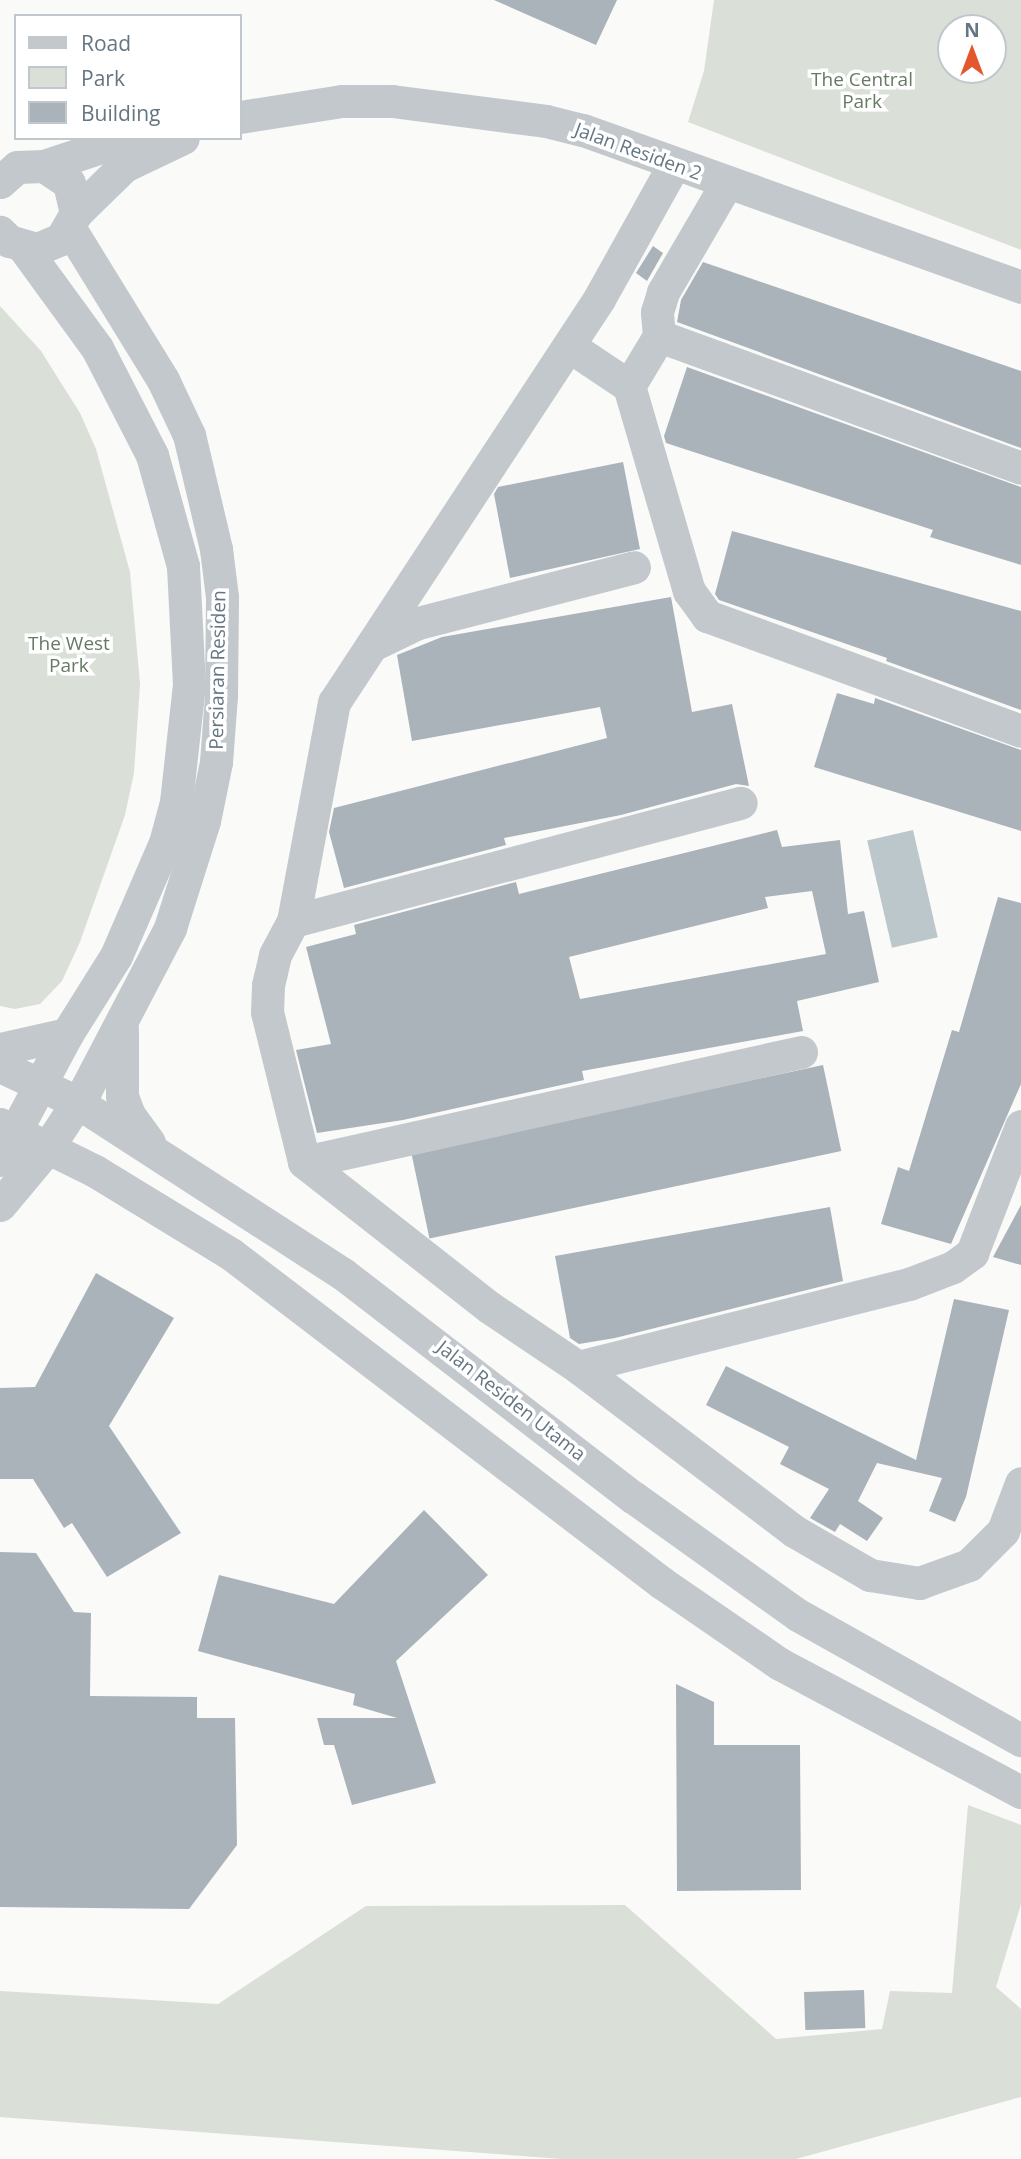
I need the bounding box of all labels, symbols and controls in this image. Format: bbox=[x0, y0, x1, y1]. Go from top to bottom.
legend bbox=[14, 14, 242, 140]
north arrow bbox=[937, 14, 1007, 84]
text: N bbox=[964, 17, 980, 43]
text: Road bbox=[81, 29, 131, 57]
text: Park bbox=[81, 64, 125, 92]
park label: The Central Park bbox=[811, 69, 913, 113]
text: Building bbox=[81, 99, 160, 127]
street label: Jalan Residen 2 bbox=[571, 118, 705, 186]
street label: Persiaran Residen bbox=[205, 590, 231, 750]
park label: The West Park bbox=[28, 633, 110, 677]
street label: Jalan Residen Utama bbox=[432, 1336, 590, 1466]

